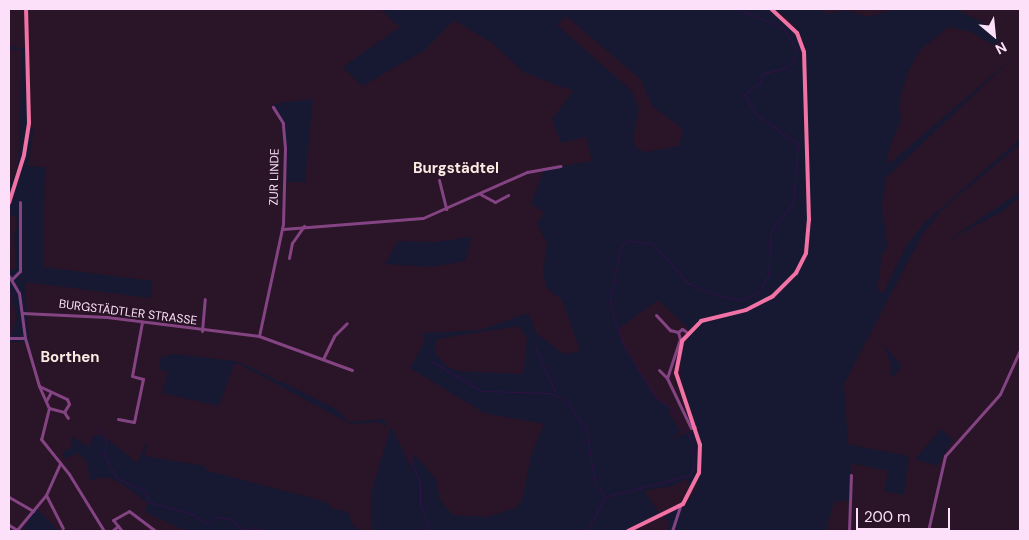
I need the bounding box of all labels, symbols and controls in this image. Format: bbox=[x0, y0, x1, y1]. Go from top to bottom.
north arrow bbox=[969, 10, 1019, 60]
text: N bbox=[992, 38, 1010, 59]
street label: ZUR LINDE bbox=[267, 148, 283, 206]
district label: Burgstädtel bbox=[413, 160, 499, 178]
street label: BURGSTÄDTLER STRASSE bbox=[58, 297, 198, 329]
district label: Borthen bbox=[41, 349, 99, 367]
scale bar bbox=[859, 498, 953, 530]
text: 200 m bbox=[864, 507, 910, 527]

